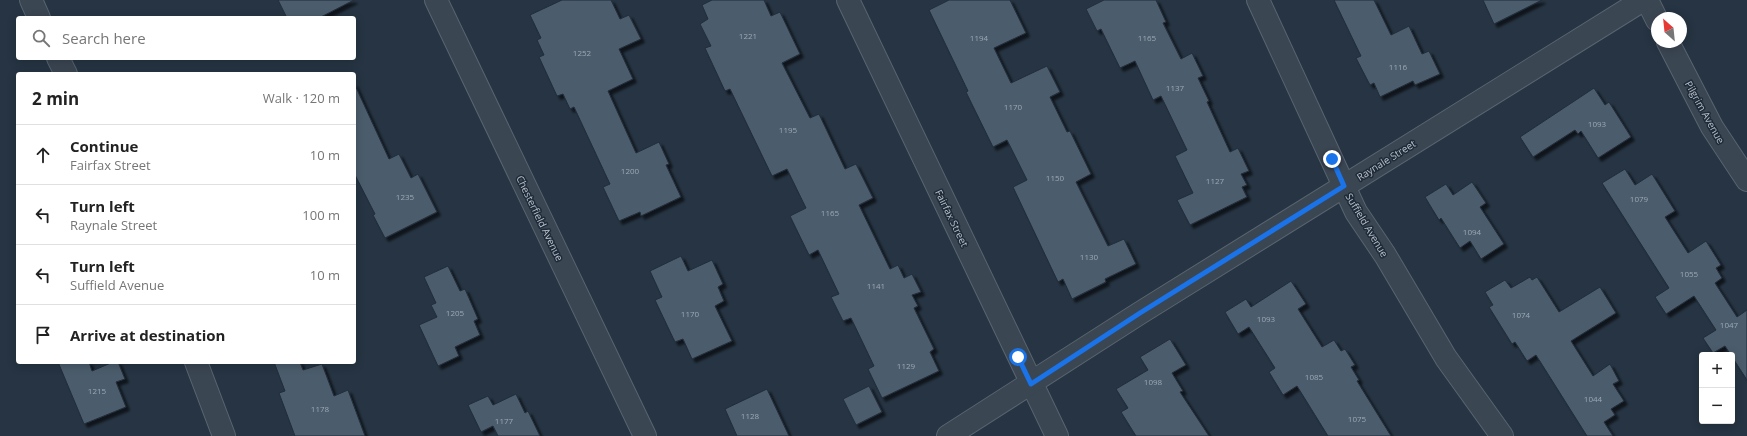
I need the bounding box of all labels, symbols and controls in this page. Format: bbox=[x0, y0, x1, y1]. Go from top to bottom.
north arrow bbox=[1651, 12, 1687, 48]
search box bbox=[16, 16, 356, 60]
icon: search bbox=[30, 27, 52, 49]
text: Search here bbox=[62, 28, 146, 48]
house number: 1221 bbox=[739, 30, 757, 41]
house number: 1194 bbox=[970, 32, 989, 43]
house number: 1165 bbox=[1138, 32, 1157, 43]
house number: 1252 bbox=[573, 47, 592, 58]
house number: 1116 bbox=[1389, 61, 1408, 72]
street label: Pilgrim Avenue bbox=[1682, 78, 1728, 146]
house number: 1137 bbox=[1166, 82, 1185, 93]
text: 2 min bbox=[32, 87, 79, 110]
text: Walk · 120 m bbox=[263, 89, 340, 107]
house number: 1170 bbox=[1004, 101, 1023, 112]
house number: 1093 bbox=[1588, 118, 1607, 129]
house number: 1195 bbox=[779, 124, 798, 135]
text: Continue bbox=[70, 136, 138, 156]
street label: Raynale Street bbox=[1354, 136, 1419, 184]
icon: ahead bbox=[32, 144, 54, 166]
text: 10 m bbox=[310, 146, 340, 164]
route end bbox=[1323, 150, 1341, 168]
text: Fairfax Street bbox=[70, 156, 151, 174]
house number: 1200 bbox=[621, 165, 640, 176]
house number: 1150 bbox=[1046, 172, 1065, 183]
street label: Chesterfield Avenue bbox=[513, 173, 567, 263]
house number: 1127 bbox=[1206, 175, 1225, 186]
street label: Fairfax Street bbox=[932, 187, 972, 249]
street label: Suffield Avenue bbox=[1342, 190, 1392, 260]
house number: 1235 bbox=[396, 191, 415, 202]
house number: 1079 bbox=[1630, 193, 1649, 204]
text: Turn left bbox=[70, 196, 135, 216]
icon: left bbox=[32, 204, 54, 226]
text: 100 m bbox=[302, 206, 340, 224]
house number: 1165 bbox=[821, 207, 840, 218]
text: Raynale Street bbox=[70, 216, 157, 234]
house number: 1094 bbox=[1463, 226, 1482, 237]
house number: 1130 bbox=[1080, 251, 1099, 262]
text: Turn left bbox=[70, 256, 135, 276]
icon: left bbox=[32, 264, 54, 286]
text: 10 m bbox=[310, 266, 340, 284]
house number: 1055 bbox=[1680, 268, 1699, 279]
text: Suffield Avenue bbox=[70, 276, 164, 294]
house number: 1141 bbox=[867, 280, 885, 291]
house number: 1205 bbox=[446, 307, 465, 318]
house number: 1170 bbox=[681, 308, 700, 319]
house number: 1074 bbox=[1512, 309, 1531, 320]
house number: 1093 bbox=[1257, 313, 1276, 324]
house number: 1047 bbox=[1720, 319, 1739, 330]
icon: arrive bbox=[32, 324, 54, 346]
text: Arrive at destination bbox=[70, 325, 225, 345]
route start bbox=[1009, 348, 1027, 366]
map controls bbox=[1699, 352, 1735, 424]
button: + bbox=[1699, 352, 1735, 388]
house number: 1129 bbox=[897, 360, 916, 371]
house number: 1085 bbox=[1305, 371, 1324, 382]
house number: 1098 bbox=[1144, 376, 1163, 387]
house number: 1215 bbox=[88, 385, 107, 396]
button: − bbox=[1699, 388, 1735, 424]
house number: 1044 bbox=[1584, 393, 1603, 404]
house number: 1178 bbox=[311, 403, 330, 414]
house number: 1128 bbox=[741, 410, 760, 421]
house number: 1075 bbox=[1348, 413, 1367, 424]
house number: 1177 bbox=[495, 415, 514, 426]

